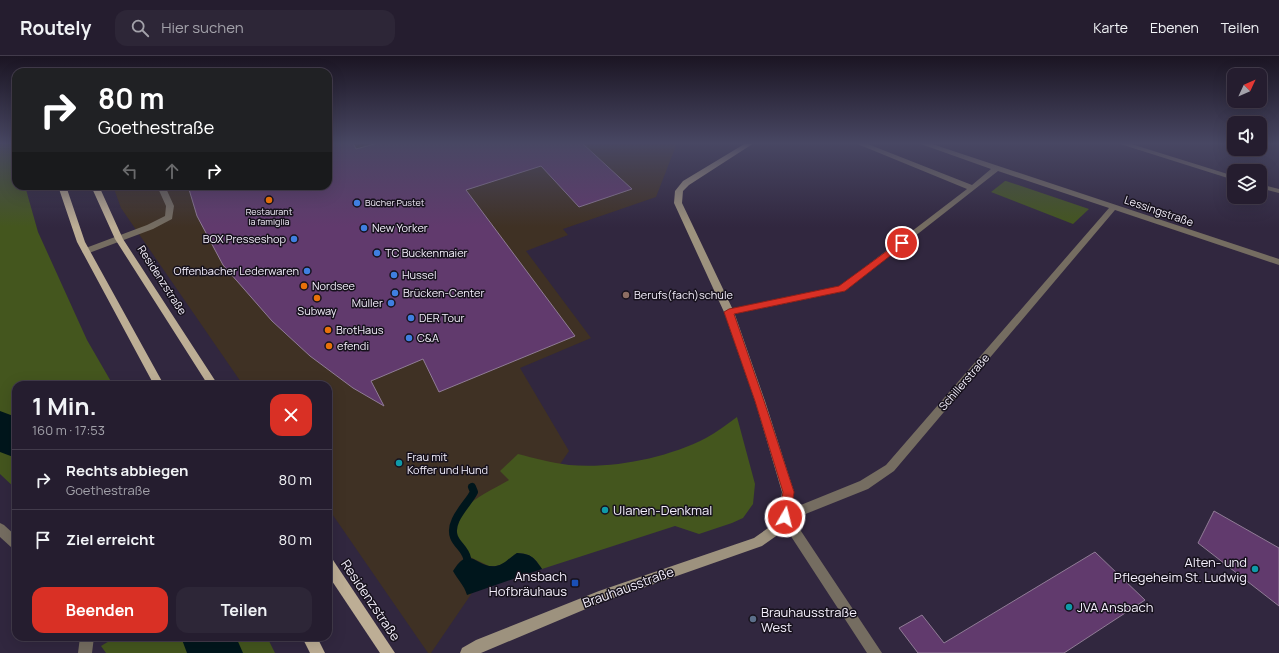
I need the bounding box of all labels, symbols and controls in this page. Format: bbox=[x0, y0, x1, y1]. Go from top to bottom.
search box bbox=[115, 10, 395, 46]
text: Routely bbox=[20, 15, 91, 41]
icon: search bbox=[129, 17, 151, 39]
text: Hier suchen bbox=[161, 17, 244, 38]
text: Karte bbox=[1093, 18, 1128, 37]
text: Ebenen bbox=[1150, 18, 1199, 37]
text: Teilen bbox=[1221, 18, 1259, 37]
north arrow bbox=[1227, 68, 1267, 108]
map controls bbox=[1227, 68, 1267, 204]
text: 80 m bbox=[98, 79, 164, 117]
icon: right bbox=[32, 84, 84, 136]
text: Goethestraße bbox=[98, 115, 214, 139]
button: sound bbox=[1227, 116, 1267, 156]
icon: left bbox=[119, 160, 141, 182]
icon: ahead bbox=[161, 160, 183, 182]
icon: right bbox=[203, 160, 225, 182]
button: layers bbox=[1227, 164, 1267, 204]
street label: Lessingstraße bbox=[1123, 192, 1196, 230]
marker: Restaurant la famiglia bbox=[264, 195, 274, 205]
place label: Bücher Pustet bbox=[365, 196, 425, 209]
marker: Bücher Pustet bbox=[352, 198, 362, 208]
place label: Restaurant la famiglia bbox=[246, 205, 293, 228]
place label: New Yorker bbox=[372, 220, 428, 235]
marker: New Yorker bbox=[359, 223, 369, 233]
pin bbox=[885, 226, 919, 260]
place label: BOX Presseshop bbox=[203, 231, 286, 246]
icon: arrive bbox=[891, 232, 913, 254]
marker: BOX Presseshop bbox=[289, 234, 299, 244]
street label: Residenzstraße bbox=[134, 242, 191, 318]
place label: TC Buckenmaier bbox=[385, 245, 468, 260]
marker: TC Buckenmaier bbox=[372, 248, 382, 258]
place label: Offenbacher Lederwaren bbox=[173, 263, 299, 278]
marker: Offenbacher Lederwaren bbox=[302, 266, 312, 276]
place label: Hussel bbox=[402, 267, 437, 282]
marker: Hussel bbox=[389, 270, 399, 280]
place label: Nordsee bbox=[312, 278, 356, 293]
marker: Nordsee bbox=[299, 281, 309, 291]
place label: Brücken-Center bbox=[403, 285, 484, 300]
place label: Berufs(fach)schule bbox=[634, 287, 733, 302]
marker: Brücken-Center bbox=[390, 288, 400, 298]
marker: Berufs(fach)schule bbox=[621, 290, 631, 300]
marker: Subway bbox=[312, 293, 322, 303]
place label: Müller bbox=[352, 295, 383, 310]
marker: Müller bbox=[386, 298, 396, 308]
place label: Subway bbox=[297, 303, 337, 318]
place label: DER Tour bbox=[419, 310, 465, 325]
marker: DER Tour bbox=[406, 313, 416, 323]
place label: BrotHaus bbox=[336, 322, 384, 337]
marker: BrotHaus bbox=[323, 325, 333, 335]
place label: C&A bbox=[417, 330, 439, 345]
marker: C&A bbox=[404, 333, 414, 343]
place label: efendi bbox=[337, 338, 369, 353]
marker: efendi bbox=[324, 341, 334, 351]
street label: Schillerstraße bbox=[935, 350, 993, 413]
text: 1 Min. bbox=[32, 389, 97, 422]
button: close bbox=[270, 394, 312, 436]
text: 160 m · 17:53 bbox=[32, 421, 105, 439]
place label: Frau mit Koffer und Hund bbox=[407, 449, 488, 477]
marker: Frau mit Koffer und Hund bbox=[394, 458, 404, 468]
text: Rechts abbiegen bbox=[66, 460, 188, 481]
icon: right bbox=[32, 469, 54, 491]
text: 80 m bbox=[278, 469, 312, 490]
text: Goethestraße bbox=[66, 481, 150, 499]
position arrow bbox=[764, 496, 806, 538]
place label: Ulanen-Denkmal bbox=[613, 501, 712, 519]
marker: Ulanen-Denkmal bbox=[600, 505, 610, 515]
icon: arrive bbox=[32, 529, 54, 551]
text: Ziel erreicht bbox=[66, 529, 155, 550]
text: 80 m bbox=[278, 529, 312, 550]
place label: Alten- und Pflegeheim St. Ludwig bbox=[1114, 553, 1247, 586]
street label: Residenzstraße bbox=[337, 556, 405, 645]
street label: Brauhausstraße bbox=[580, 562, 677, 612]
marker: Alten- und Pflegeheim St. Ludwig bbox=[1250, 564, 1260, 574]
place label: Ansbach Hofbräuhaus bbox=[489, 567, 567, 600]
marker: Ansbach Hofbräuhaus bbox=[570, 578, 580, 588]
button: Beenden bbox=[32, 587, 168, 633]
button: Teilen bbox=[176, 587, 312, 633]
place label: JVA Ansbach bbox=[1077, 598, 1153, 616]
marker: JVA Ansbach bbox=[1064, 602, 1074, 612]
place label: Brauhausstraße West bbox=[761, 603, 857, 636]
marker: Brauhausstraße West bbox=[748, 614, 758, 624]

